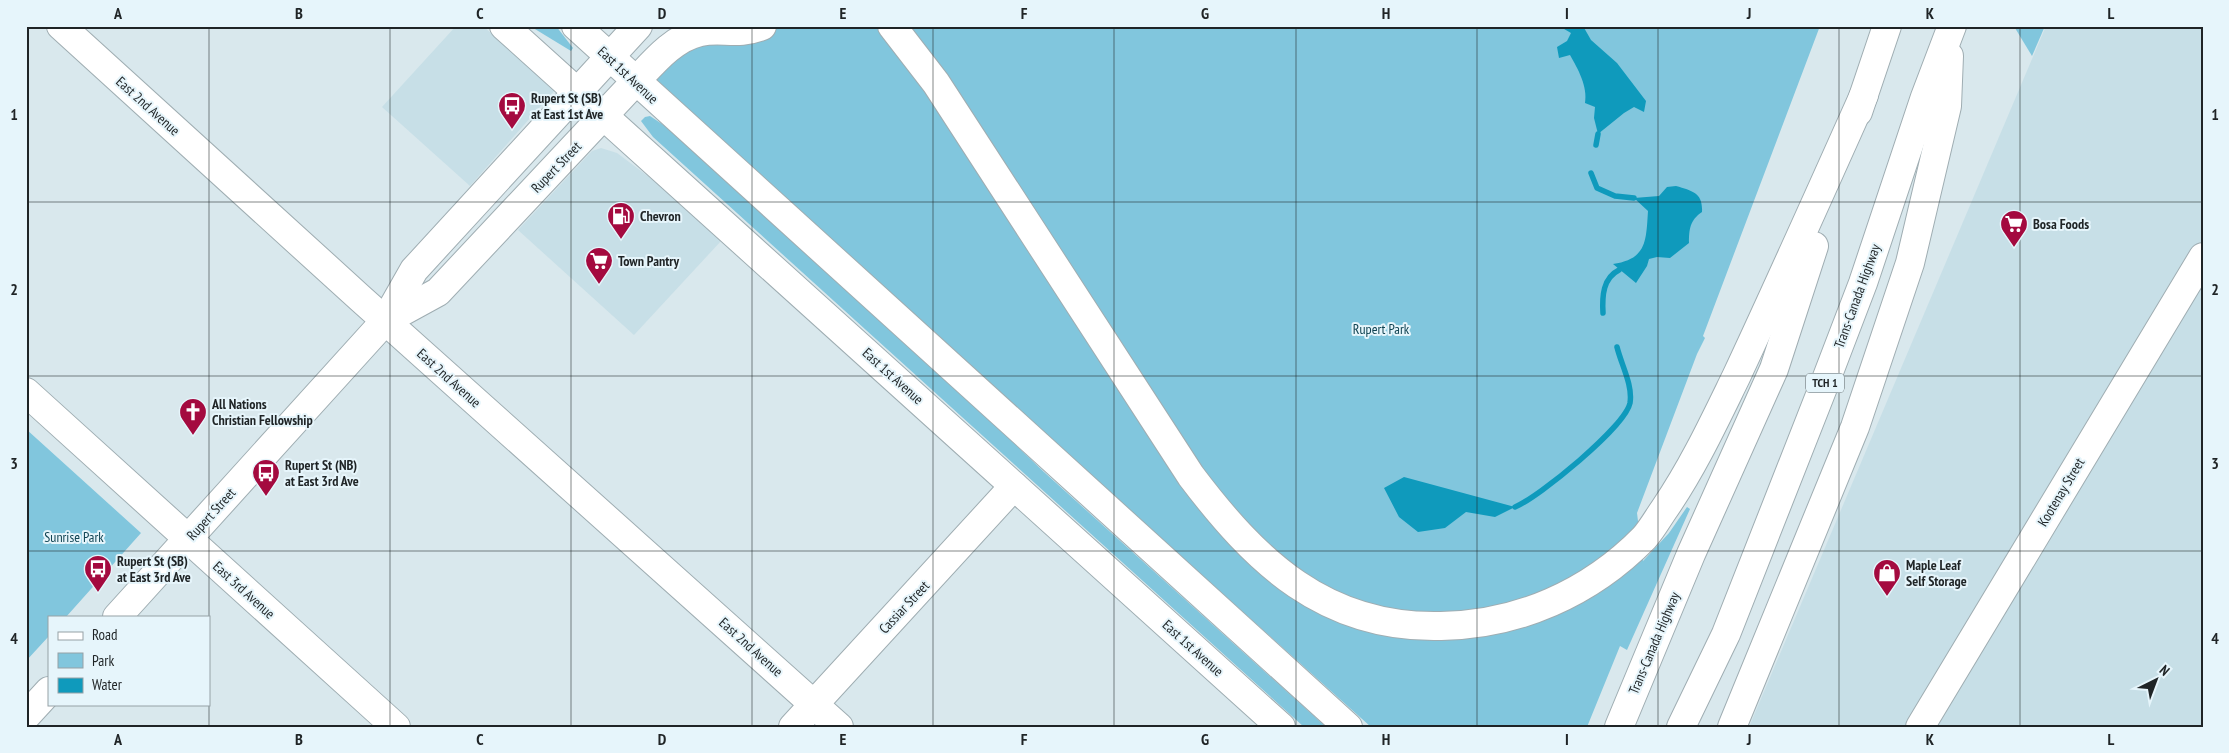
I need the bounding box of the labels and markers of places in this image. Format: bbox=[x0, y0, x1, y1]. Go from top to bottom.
place label: Rupert St (SB) at East 1st Ave bbox=[531, 89, 603, 123]
bus stop icon: Rupert St (SB) at East 1st Ave bbox=[497, 91, 527, 130]
fuel station icon: Chevron bbox=[606, 201, 636, 240]
place label: Chevron bbox=[640, 207, 681, 225]
supermarket icon: Bosa Foods bbox=[1999, 209, 2029, 248]
place label: Bosa Foods bbox=[2033, 215, 2089, 233]
supermarket icon: Town Pantry bbox=[584, 246, 614, 285]
place label: Town Pantry bbox=[618, 252, 679, 270]
place label: All Nations Christian Fellowship bbox=[211, 395, 313, 429]
church icon: All Nations Christian Fellowship bbox=[178, 397, 208, 436]
place label: Rupert St (NB) at East 3rd Ave bbox=[285, 456, 359, 490]
bus stop icon: Rupert St (NB) at East 3rd Ave bbox=[251, 458, 281, 497]
place label: Rupert St (SB) at East 3rd Ave bbox=[117, 552, 191, 586]
bus stop icon: Rupert St (SB) at East 3rd Ave bbox=[83, 554, 113, 593]
place label: Maple Leaf Self Storage bbox=[1906, 556, 1967, 590]
shop icon: Maple Leaf Self Storage bbox=[1872, 558, 1902, 597]

